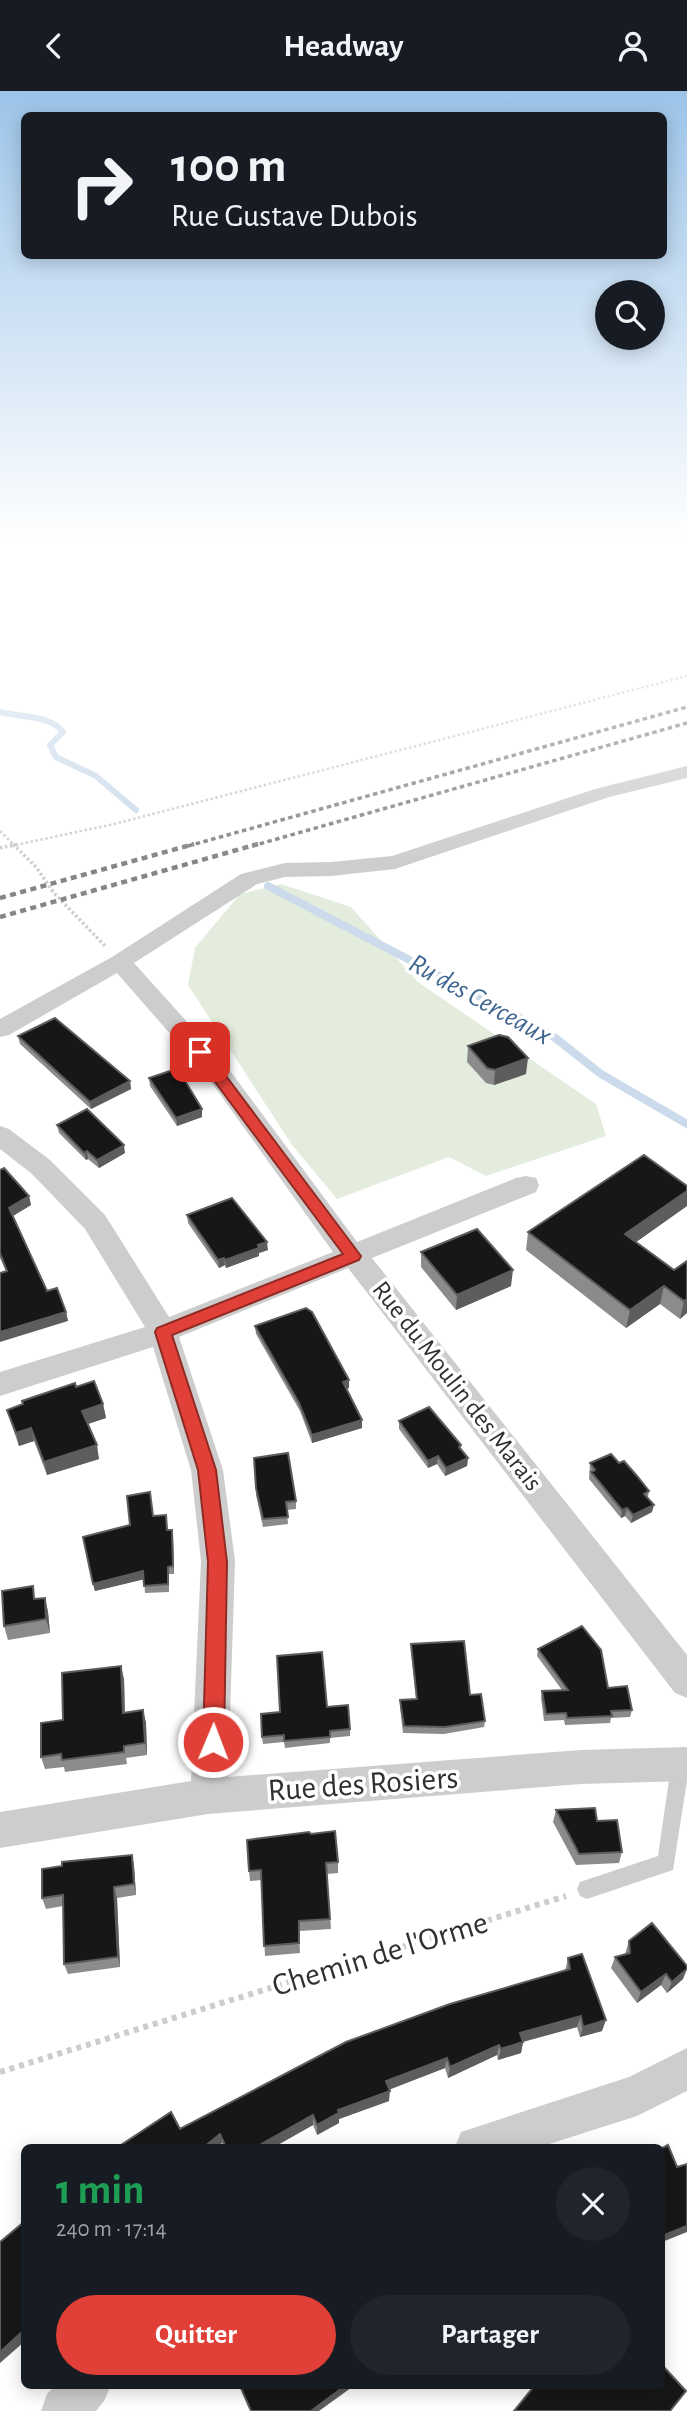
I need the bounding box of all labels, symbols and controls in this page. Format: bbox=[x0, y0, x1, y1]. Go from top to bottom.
icon: back bbox=[35, 27, 73, 65]
icon: person bbox=[614, 27, 652, 65]
text: Headway bbox=[283, 30, 404, 62]
icon: right bbox=[56, 140, 147, 231]
text: 100 m bbox=[171, 142, 287, 191]
text: Rue Gustave Dubois bbox=[171, 200, 418, 232]
map controls bbox=[595, 280, 665, 350]
button: search bbox=[595, 280, 665, 350]
water label: Ru des Cerceaux bbox=[404, 949, 557, 1051]
pin bbox=[170, 1022, 230, 1082]
icon: arrive bbox=[181, 1033, 219, 1071]
street label: Rue du Moulin des Marais bbox=[367, 1276, 547, 1496]
position arrow bbox=[176, 1705, 250, 1779]
street label: Rue des Rosiers bbox=[267, 1761, 459, 1807]
street label: Chemin de l'Orme bbox=[268, 1906, 492, 2002]
button: close bbox=[556, 2167, 630, 2241]
text: 1 min bbox=[56, 2169, 145, 2211]
text: 240 m · 17:14 bbox=[56, 2218, 166, 2241]
button: Quitter bbox=[56, 2295, 336, 2375]
button: Partager bbox=[350, 2295, 630, 2375]

